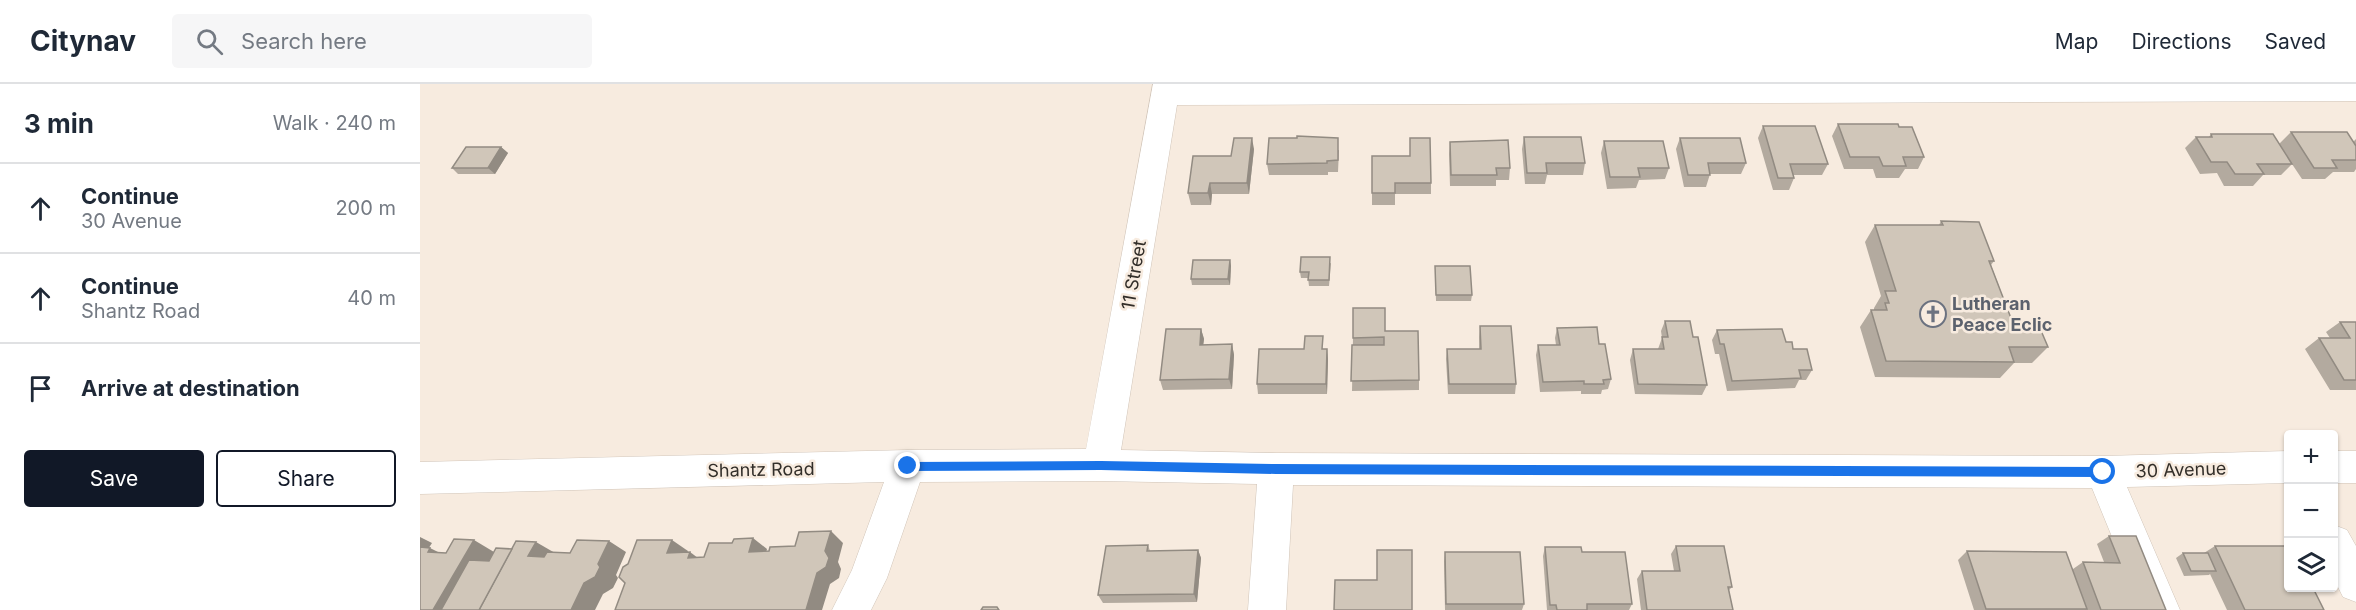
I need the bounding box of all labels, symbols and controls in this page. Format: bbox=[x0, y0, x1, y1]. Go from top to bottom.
search box bbox=[172, 14, 592, 68]
text: Citynav bbox=[30, 24, 136, 58]
icon: search bbox=[193, 25, 226, 58]
text: Search here bbox=[241, 28, 367, 54]
text: Map bbox=[2055, 29, 2098, 54]
text: Directions bbox=[2131, 29, 2232, 54]
text: Saved bbox=[2265, 29, 2326, 54]
text: 3 min bbox=[24, 108, 94, 139]
text: Walk · 240 m bbox=[273, 111, 396, 135]
text: Continue bbox=[81, 183, 179, 209]
icon: ahead bbox=[24, 192, 57, 225]
text: 200 m bbox=[335, 196, 396, 220]
text: 30 Avenue bbox=[81, 209, 182, 233]
street label: 11 Street bbox=[1117, 238, 1150, 311]
text: Continue bbox=[81, 273, 179, 299]
icon: ahead bbox=[24, 282, 57, 315]
text: 40 m bbox=[347, 286, 396, 310]
place label: Lutheran Peace Eclic bbox=[1952, 293, 2052, 335]
text: Shantz Road bbox=[81, 299, 200, 323]
church icon: Lutheran Peace Eclic bbox=[1918, 299, 1948, 329]
icon: arrive bbox=[24, 372, 57, 405]
text: Arrive at destination bbox=[81, 375, 300, 401]
map controls bbox=[2284, 430, 2338, 592]
button: + bbox=[2284, 430, 2338, 484]
button: Save bbox=[24, 450, 204, 507]
button: Share bbox=[216, 450, 396, 507]
route end bbox=[894, 452, 920, 478]
street label: 30 Avenue bbox=[2135, 457, 2227, 482]
street label: Shantz Road bbox=[707, 458, 815, 481]
route start bbox=[2089, 458, 2115, 484]
button: − bbox=[2284, 484, 2338, 538]
button: layers bbox=[2284, 538, 2338, 592]

